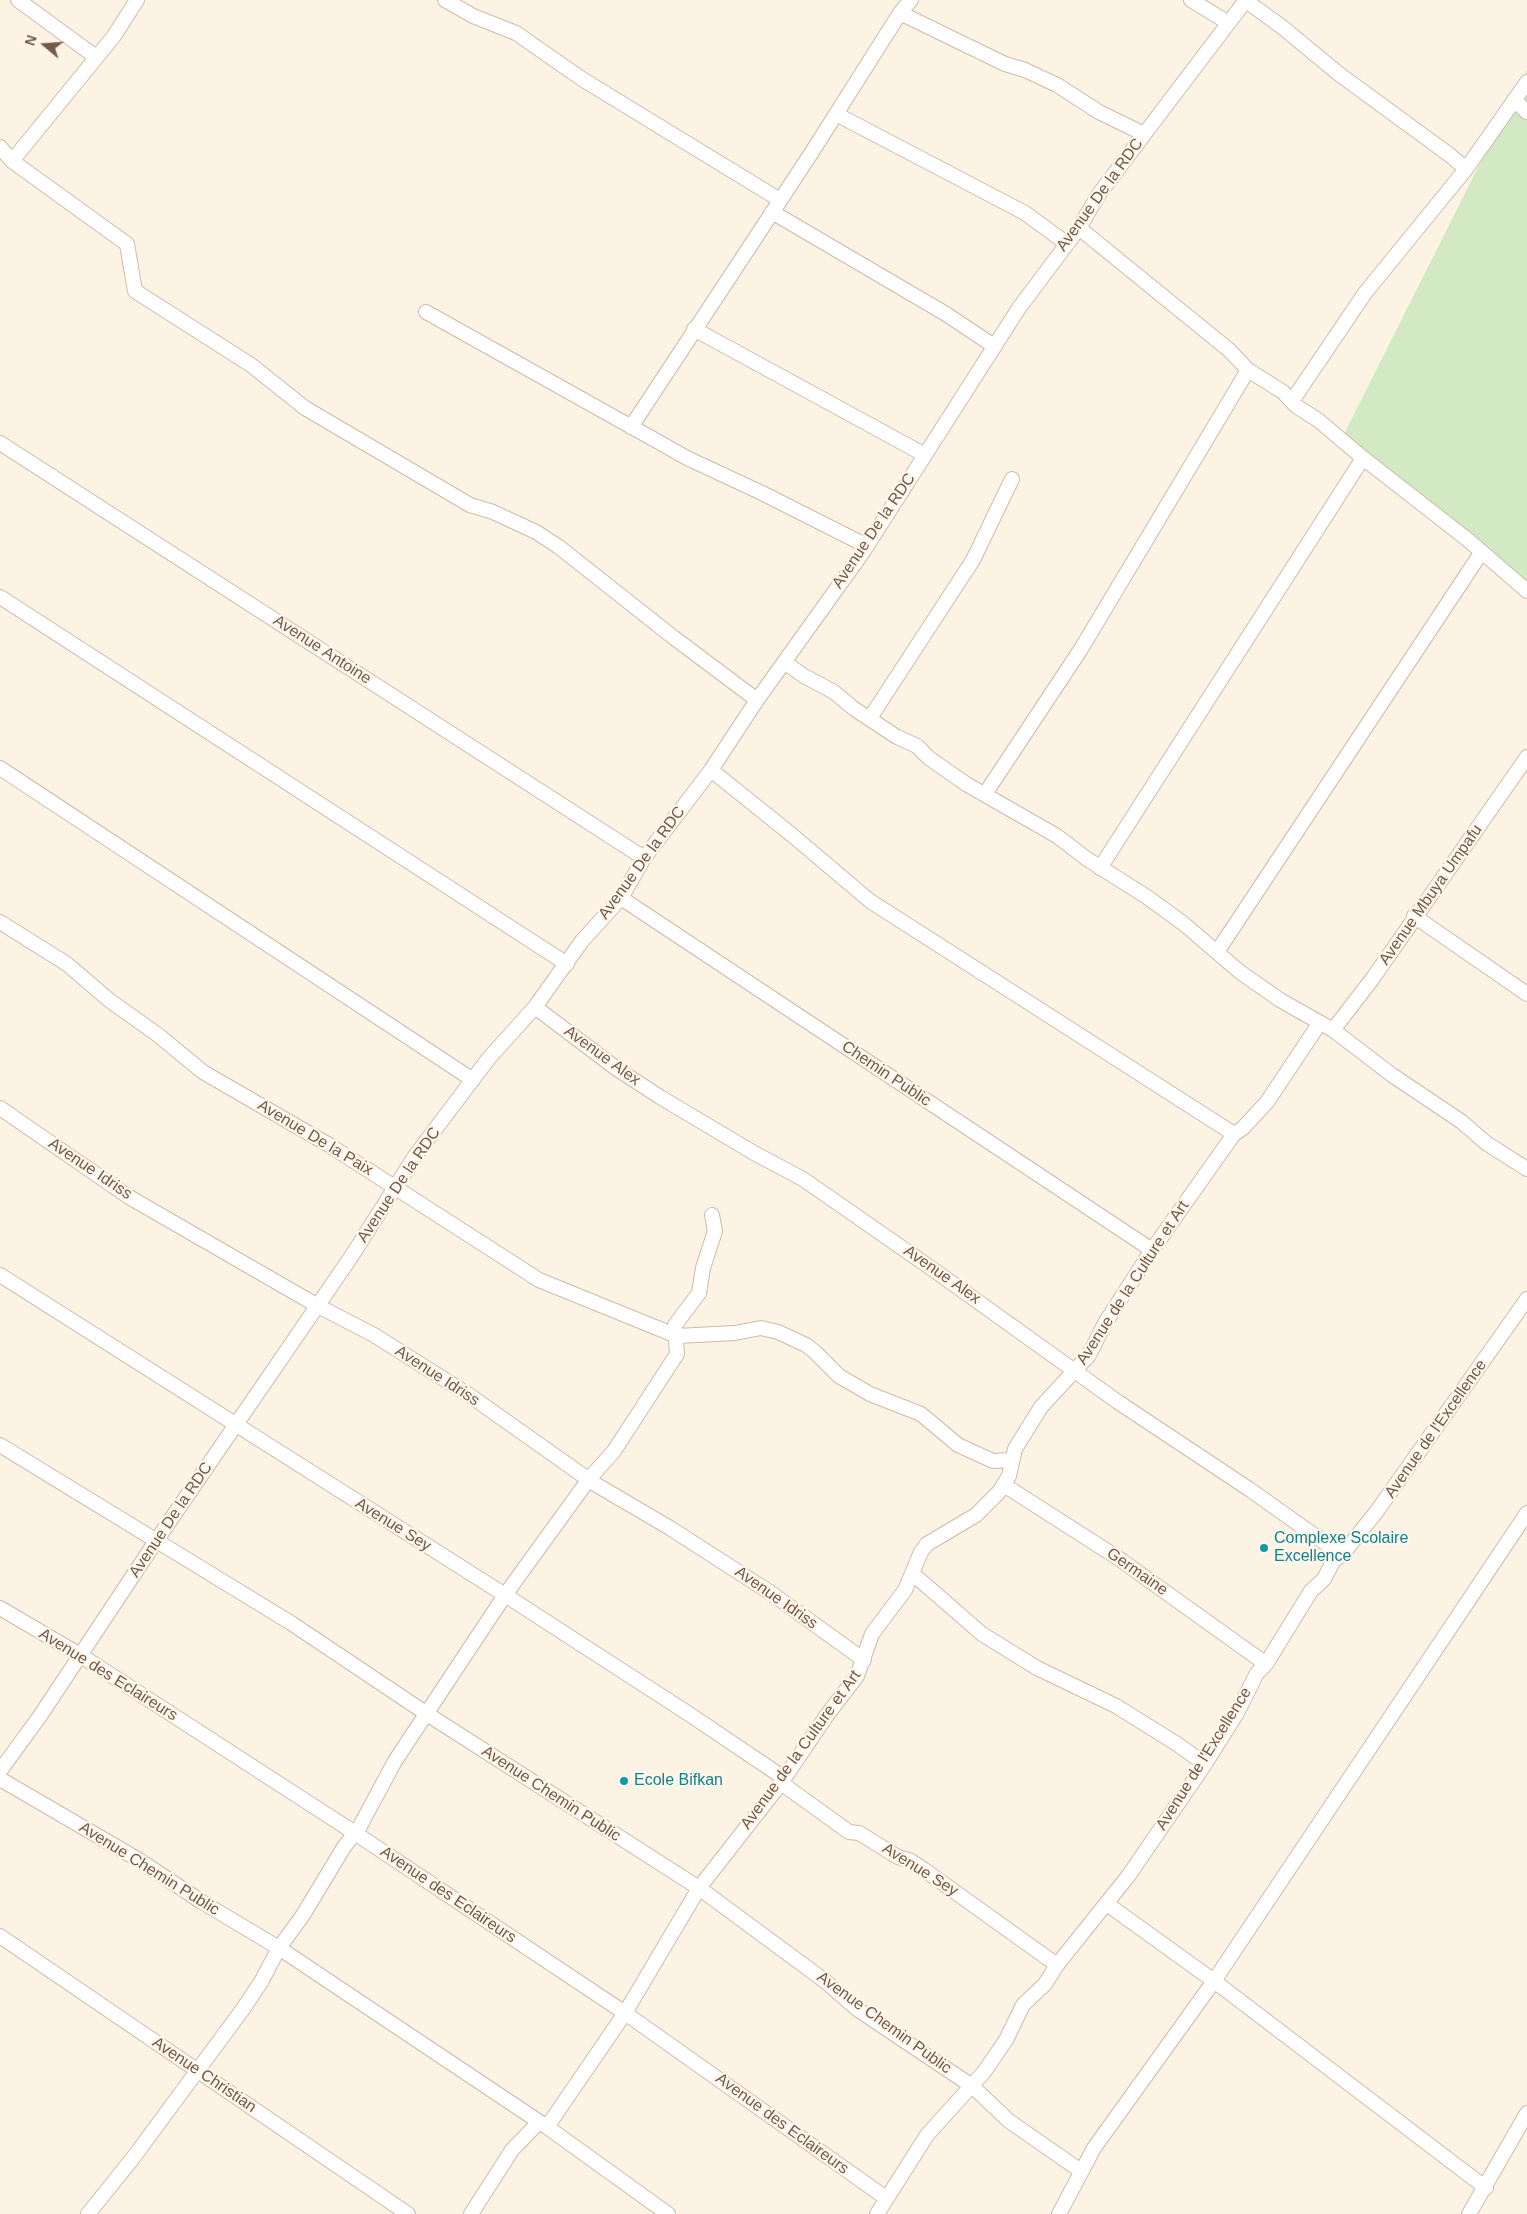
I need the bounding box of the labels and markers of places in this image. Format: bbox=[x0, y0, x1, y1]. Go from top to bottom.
place label: Complexe Scolaire Excellence bbox=[1274, 1529, 1408, 1567]
marker: Complexe Scolaire Excellence bbox=[1258, 1542, 1270, 1554]
place label: Ecole Bifkan bbox=[634, 1771, 723, 1791]
marker: Ecole Bifkan bbox=[618, 1775, 630, 1787]

